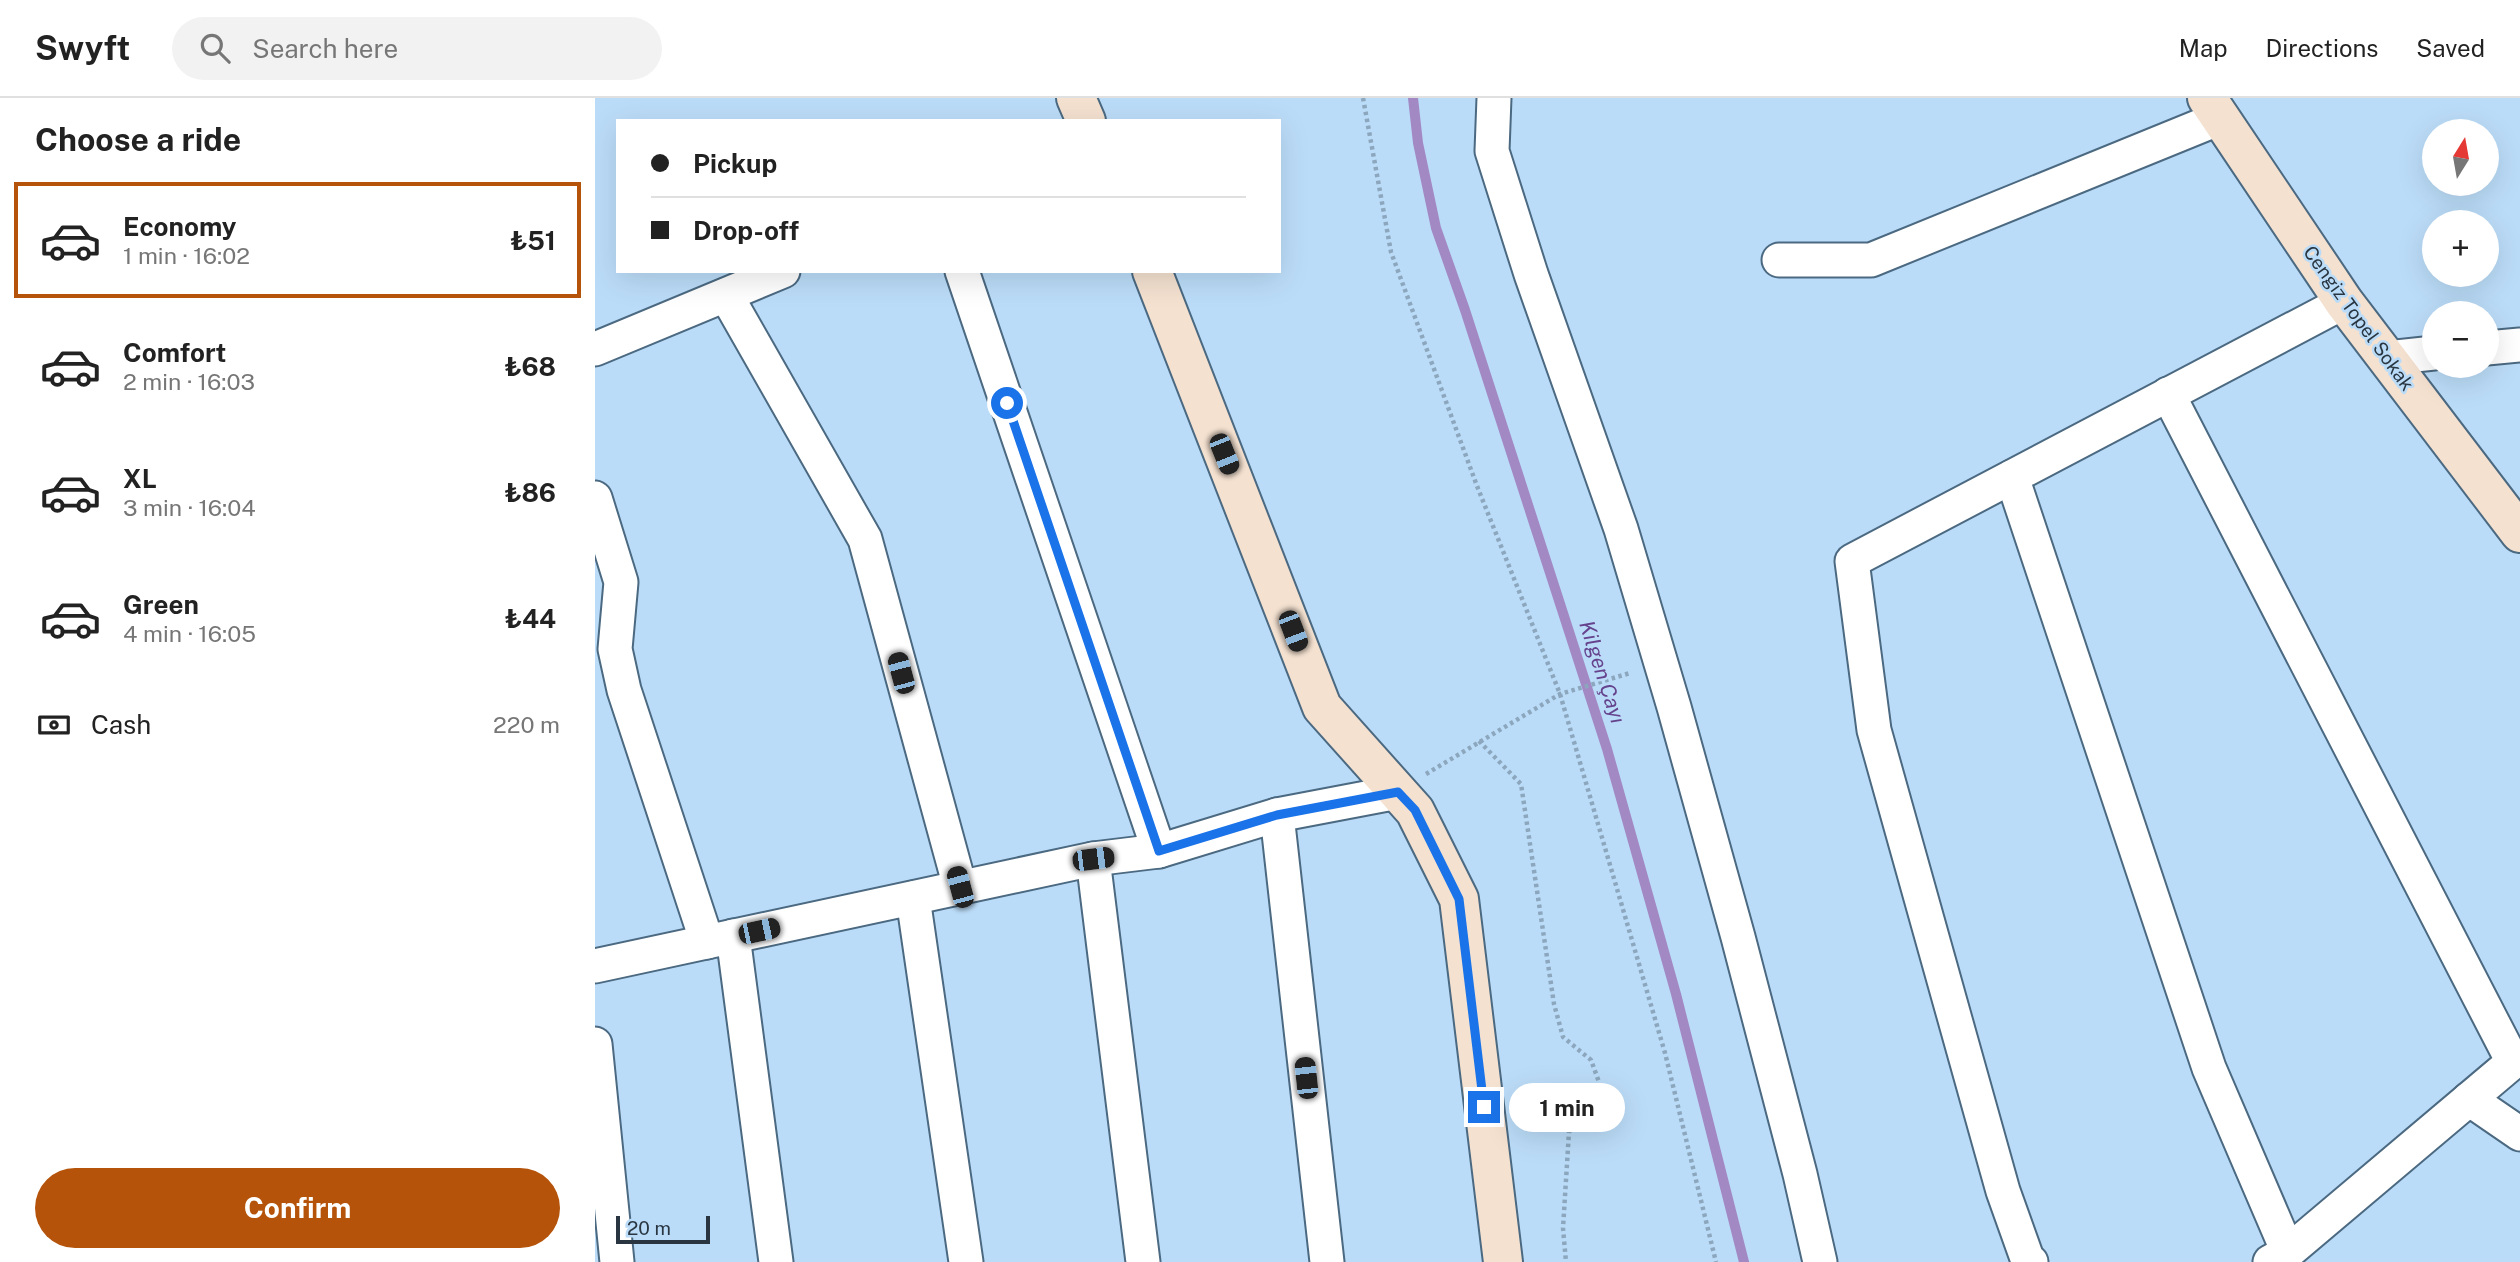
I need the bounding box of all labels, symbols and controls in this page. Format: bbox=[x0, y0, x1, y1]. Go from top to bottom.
search box bbox=[172, 17, 662, 80]
text: Swyft bbox=[35, 29, 130, 67]
icon: search bbox=[196, 29, 234, 67]
text: Search here bbox=[252, 33, 398, 64]
text: Map bbox=[2179, 34, 2228, 62]
text: Directions bbox=[2266, 34, 2378, 62]
text: Saved bbox=[2416, 34, 2485, 62]
north arrow bbox=[2422, 119, 2499, 196]
map controls bbox=[2422, 119, 2499, 378]
text: Choose a ride bbox=[35, 121, 241, 158]
text: Pickup bbox=[693, 148, 777, 179]
icon: car bbox=[39, 209, 102, 272]
button: + bbox=[2422, 210, 2499, 287]
text: Economy bbox=[123, 211, 236, 242]
text: Drop-off bbox=[693, 215, 799, 246]
text: ₺51 bbox=[510, 225, 556, 256]
street label: Cengiz Topel Sokak bbox=[2299, 241, 2419, 395]
text: 1 min · 16:02 bbox=[123, 242, 250, 269]
button: − bbox=[2422, 301, 2499, 378]
icon: car bbox=[39, 335, 102, 398]
text: Comfort bbox=[123, 337, 226, 368]
text: ₺68 bbox=[504, 351, 556, 382]
text: 2 min · 16:03 bbox=[123, 368, 255, 395]
route start bbox=[991, 387, 1023, 419]
car bbox=[1207, 431, 1242, 477]
icon: car bbox=[39, 461, 102, 524]
text: XL bbox=[123, 463, 157, 494]
text: ₺86 bbox=[504, 477, 556, 508]
text: 3 min · 16:04 bbox=[123, 494, 256, 521]
icon: car bbox=[39, 587, 102, 650]
text: Green bbox=[123, 589, 199, 620]
text: ₺44 bbox=[505, 603, 556, 634]
car bbox=[1276, 608, 1311, 654]
water label: Kilgen Çayı bbox=[1574, 617, 1631, 726]
text: 4 min · 16:05 bbox=[123, 620, 256, 647]
car bbox=[886, 650, 917, 696]
icon: cash bbox=[35, 706, 73, 744]
text: Cash bbox=[91, 709, 151, 740]
text: 220 m bbox=[493, 711, 560, 738]
car bbox=[1071, 846, 1116, 872]
car bbox=[945, 864, 976, 910]
car bbox=[737, 916, 782, 946]
car bbox=[1294, 1056, 1319, 1100]
callout: 1 min bbox=[1509, 1082, 1624, 1132]
route end bbox=[1468, 1091, 1500, 1123]
text: 1 min bbox=[1539, 1094, 1595, 1121]
button: Confirm bbox=[35, 1168, 560, 1248]
scale bar bbox=[616, 1213, 711, 1245]
text: 20 m bbox=[627, 1217, 671, 1239]

